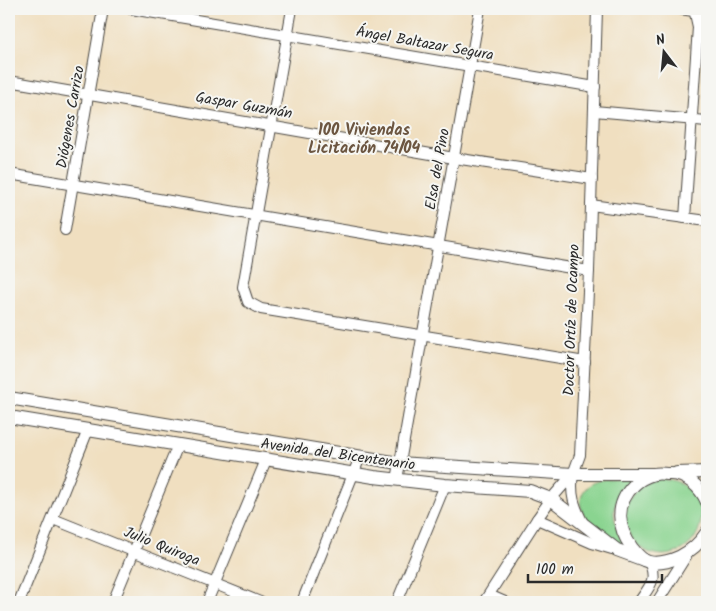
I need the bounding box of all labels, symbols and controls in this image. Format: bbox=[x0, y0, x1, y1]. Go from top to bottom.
street label: Ángel Baltazar Segura bbox=[354, 20, 496, 68]
north arrow bbox=[638, 28, 688, 78]
text: N bbox=[653, 29, 668, 52]
street label: Diógenes Carrizo bbox=[50, 64, 92, 170]
street label: Gaspar Guzmán bbox=[194, 86, 294, 126]
district label: 100 Viviendas Licitación 74/04 bbox=[308, 118, 420, 161]
street label: Elsa del Pino bbox=[419, 126, 457, 212]
street label: Doctor Ortíz de Ocampo bbox=[557, 243, 587, 396]
street label: Avenida del Bicentenario bbox=[259, 432, 417, 478]
street label: Julio Quiroga bbox=[120, 521, 203, 573]
scale bar bbox=[528, 551, 662, 583]
text: 100 m bbox=[536, 558, 574, 582]

